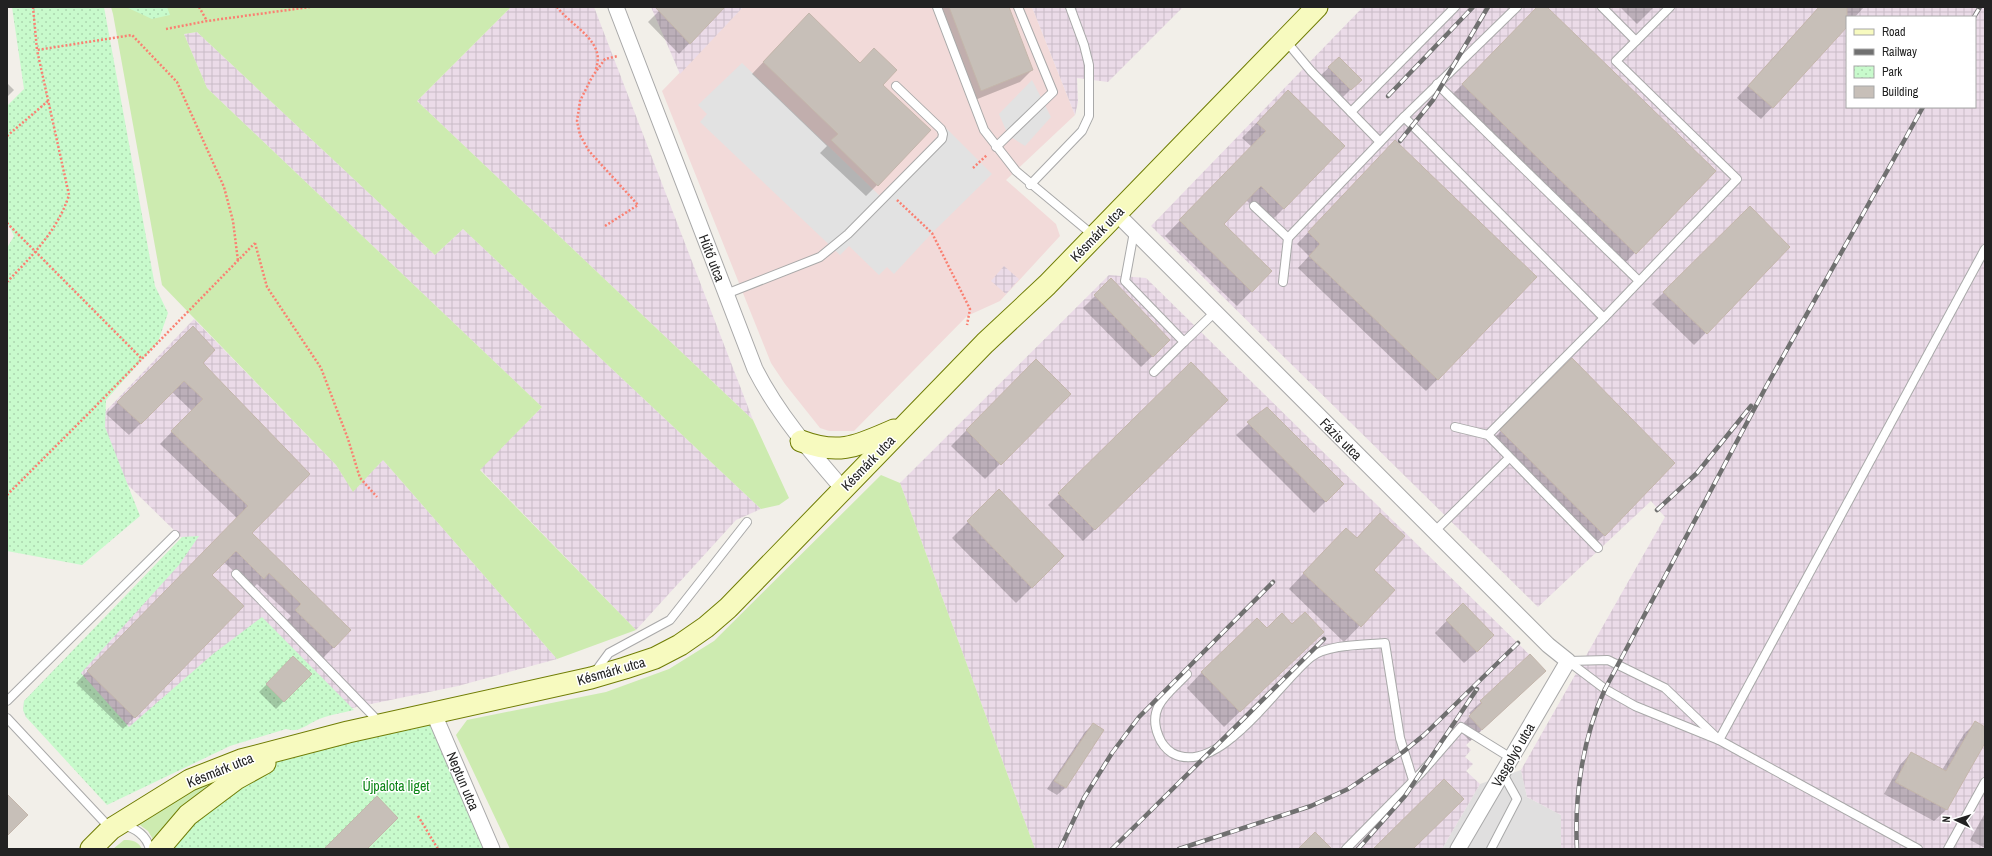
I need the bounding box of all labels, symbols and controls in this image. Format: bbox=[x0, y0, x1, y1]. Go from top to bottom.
legend bbox=[1846, 16, 1976, 108]
text: Road bbox=[1882, 24, 1906, 40]
text: Railway bbox=[1882, 44, 1917, 60]
text: Park bbox=[1882, 64, 1902, 80]
text: Building bbox=[1882, 84, 1919, 100]
street label: Késmárk utca bbox=[1066, 202, 1128, 265]
street label: Hűtő utca bbox=[695, 232, 729, 285]
street label: Fázis utca bbox=[1316, 414, 1366, 464]
street label: Késmárk utca bbox=[837, 431, 899, 494]
street label: Késmárk utca bbox=[575, 653, 648, 689]
street label: Vasgolyó utca bbox=[1487, 719, 1539, 790]
street label: Késmárk utca bbox=[184, 748, 256, 791]
street label: Neptun utca bbox=[443, 749, 484, 814]
park label: Újpalota liget bbox=[362, 777, 430, 795]
north arrow bbox=[1936, 800, 1976, 840]
text: N bbox=[1939, 816, 1953, 823]

